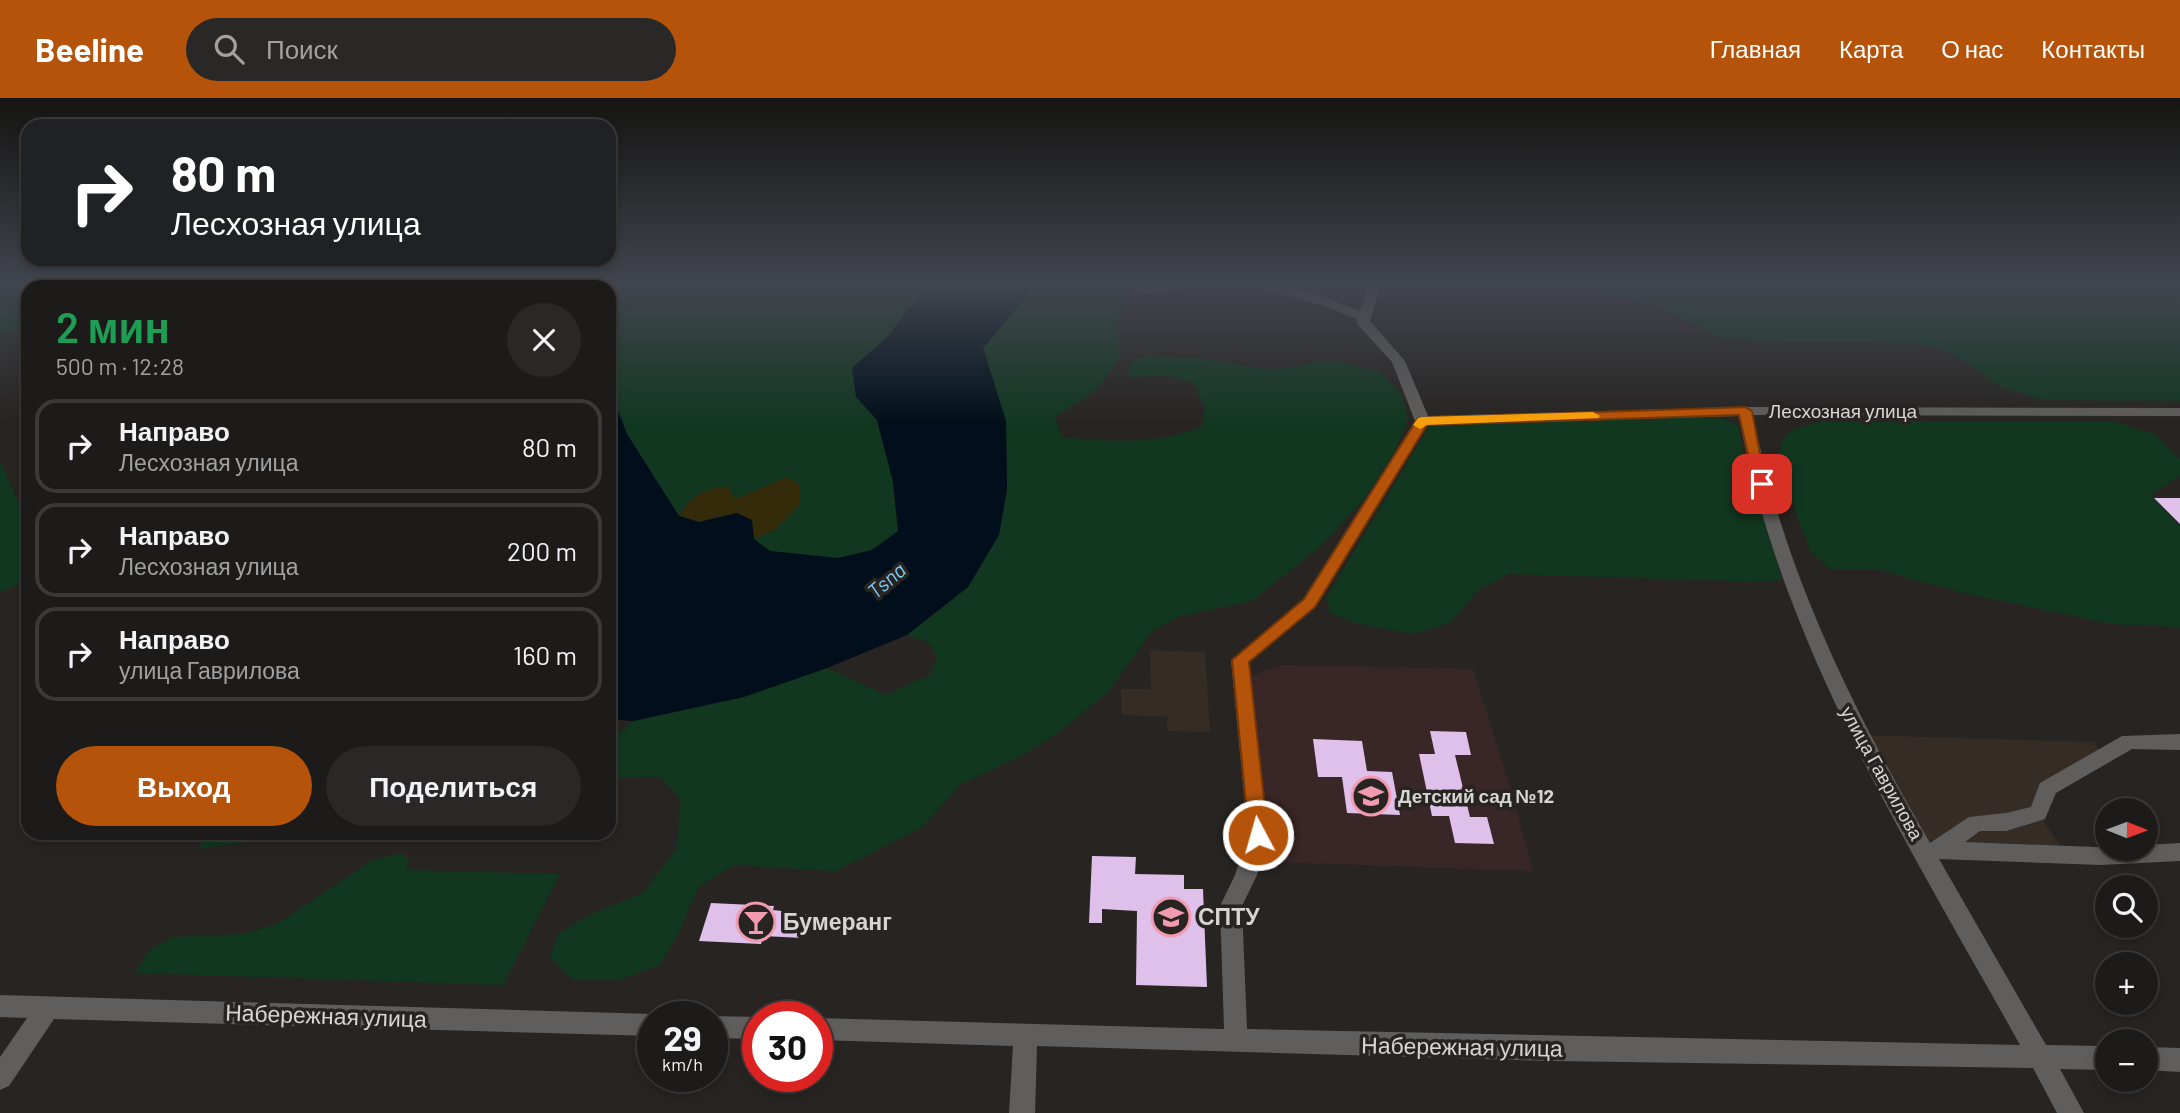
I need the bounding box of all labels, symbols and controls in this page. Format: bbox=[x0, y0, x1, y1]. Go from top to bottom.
search box bbox=[186, 18, 676, 81]
text: Beeline bbox=[35, 29, 144, 69]
icon: search bbox=[210, 30, 248, 68]
text: Поиск bbox=[266, 33, 338, 64]
text: Главная bbox=[1710, 34, 1801, 63]
text: Карта bbox=[1839, 34, 1903, 63]
text: О нас bbox=[1941, 34, 2003, 63]
text: Контакты bbox=[2041, 34, 2145, 63]
text: 80 m bbox=[171, 143, 276, 202]
icon: right bbox=[56, 147, 147, 238]
text: Лесхозная улица bbox=[171, 203, 421, 241]
text: 2 мин bbox=[56, 301, 170, 351]
button: close bbox=[507, 303, 581, 377]
text: 500 m · 12:28 bbox=[56, 352, 184, 380]
street label: Лесхозная улица bbox=[1769, 399, 1918, 422]
text: Направо bbox=[119, 415, 230, 446]
icon: right bbox=[60, 427, 98, 465]
text: 80 m bbox=[522, 431, 577, 462]
text: Лесхозная улица bbox=[119, 448, 298, 476]
pin bbox=[1732, 454, 1792, 514]
icon: arrive bbox=[1743, 465, 1781, 503]
text: Направо bbox=[119, 519, 230, 550]
icon: right bbox=[60, 531, 98, 569]
text: 200 m bbox=[507, 535, 577, 566]
text: Лесхозная улица bbox=[119, 552, 298, 580]
water label: Tsna bbox=[862, 557, 910, 603]
text: Направо bbox=[119, 623, 230, 654]
icon: right bbox=[60, 635, 98, 673]
text: 160 m bbox=[513, 639, 577, 670]
text: улица Гаврилова bbox=[119, 656, 300, 684]
street label: улица Гаврилова bbox=[1836, 702, 1929, 844]
button: Выход bbox=[56, 746, 312, 826]
button: Поделиться bbox=[326, 746, 581, 826]
school or university icon: Детский сад №12 bbox=[1350, 775, 1392, 817]
place label: Детский сад №12 bbox=[1398, 784, 1554, 807]
position arrow bbox=[1221, 798, 1295, 872]
north arrow bbox=[2095, 798, 2158, 861]
map controls bbox=[2095, 798, 2158, 1092]
button: search bbox=[2095, 875, 2158, 938]
school or university icon: СПТУ bbox=[1150, 896, 1192, 938]
bar icon: Бумеранг bbox=[735, 901, 777, 943]
place label: СПТУ bbox=[1198, 902, 1260, 930]
place label: Бумеранг bbox=[783, 907, 892, 935]
button: + bbox=[2095, 952, 2158, 1015]
street label: Набережная улица bbox=[225, 997, 427, 1033]
speed limit sign: 30 bbox=[742, 1001, 833, 1092]
text: 29 bbox=[663, 1016, 702, 1058]
button: − bbox=[2095, 1029, 2158, 1092]
street label: Набережная улица bbox=[1361, 1030, 1563, 1062]
text: km/h bbox=[662, 1053, 703, 1075]

